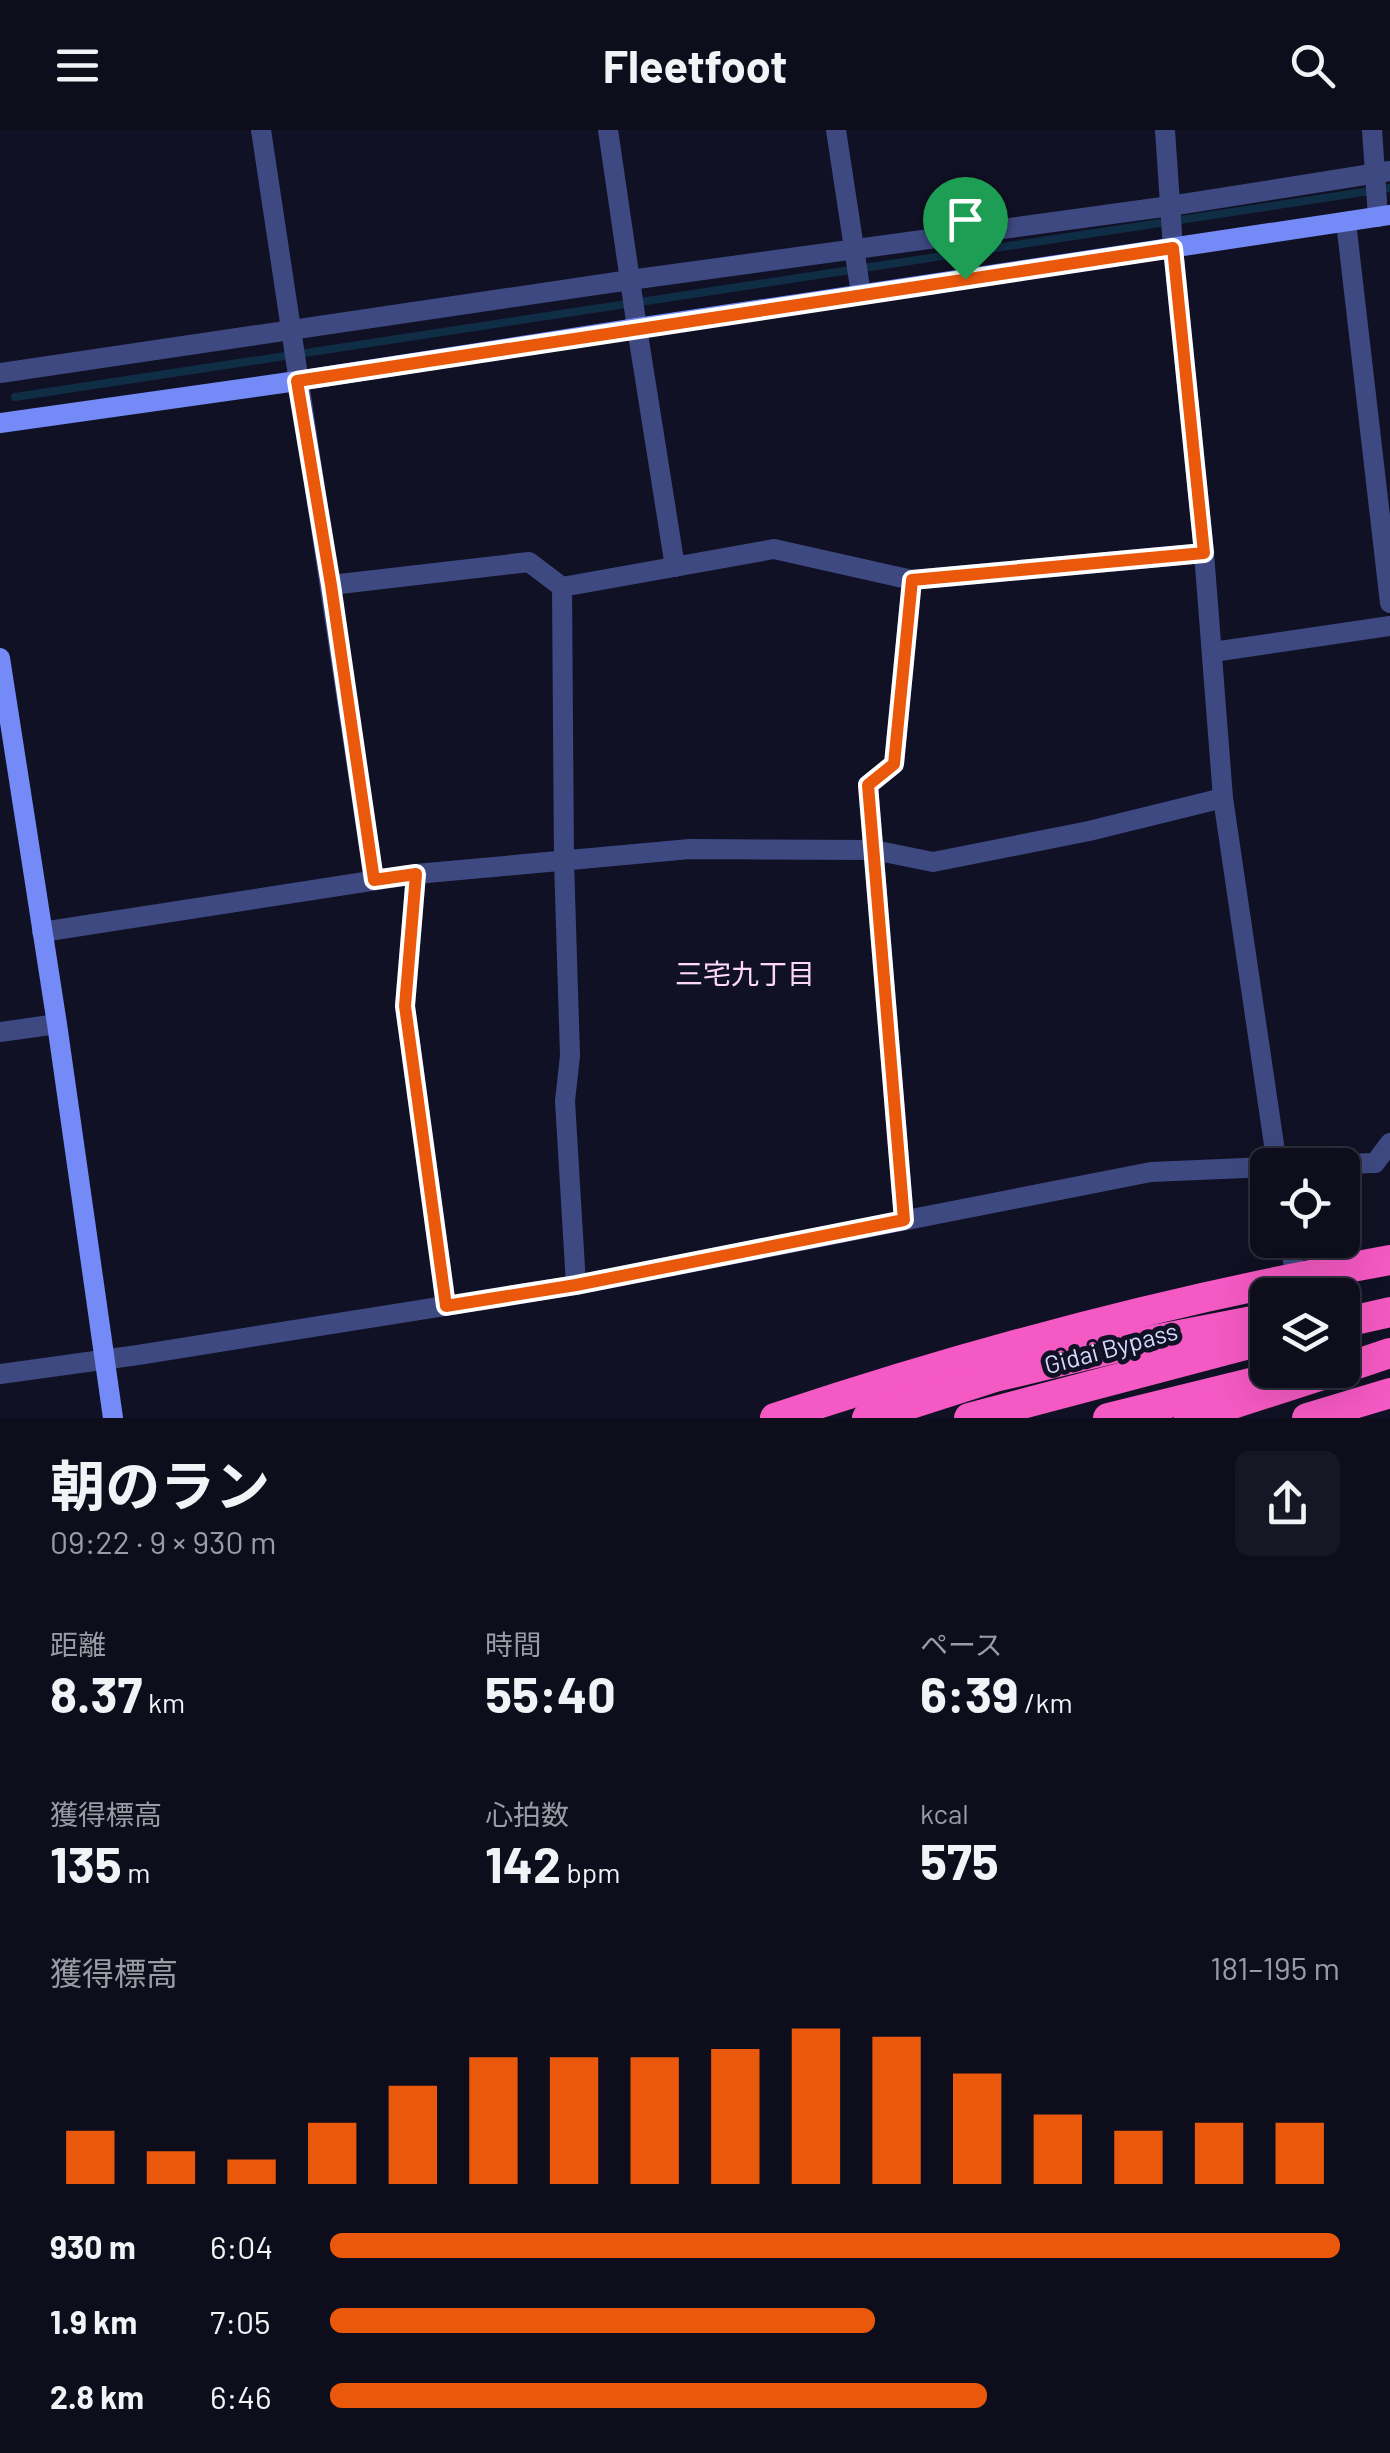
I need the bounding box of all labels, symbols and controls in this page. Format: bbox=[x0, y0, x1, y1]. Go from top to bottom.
icon: menu bbox=[50, 38, 105, 93]
text: Fleetfoot bbox=[603, 38, 787, 92]
icon: search bbox=[1285, 38, 1340, 93]
pin bbox=[923, 177, 1008, 280]
icon: arrive bbox=[938, 192, 993, 247]
district label: 三宅九丁目 bbox=[675, 956, 815, 990]
map controls bbox=[1250, 1148, 1360, 1388]
button: locate bbox=[1250, 1148, 1360, 1258]
button: layers bbox=[1250, 1278, 1360, 1388]
street label: Gidai Bypass bbox=[1041, 1315, 1181, 1379]
text: 朝のラン bbox=[50, 1451, 270, 1517]
button: share bbox=[1235, 1451, 1340, 1556]
text: 09:22 · 9 × 930 m bbox=[50, 1522, 277, 1560]
text: 距離 bbox=[50, 1627, 106, 1661]
text: 時間 bbox=[485, 1627, 541, 1661]
text: ペース bbox=[920, 1627, 1003, 1661]
text: 8.37 bbox=[50, 1663, 142, 1723]
text: 55:40 bbox=[485, 1663, 616, 1723]
text: 6:39 bbox=[920, 1663, 1019, 1723]
text: km bbox=[142, 1685, 185, 1719]
text: /km bbox=[1019, 1685, 1073, 1719]
text: kcal bbox=[920, 1796, 969, 1830]
text: 獲得標高 bbox=[50, 1797, 162, 1831]
text: 心拍数 bbox=[485, 1797, 569, 1831]
text: 575 bbox=[920, 1830, 999, 1890]
text: 135 bbox=[50, 1833, 122, 1893]
text: 142 bbox=[485, 1833, 561, 1893]
text: m bbox=[122, 1855, 150, 1889]
text: bpm bbox=[561, 1855, 620, 1889]
text: 181–195 m bbox=[1210, 1948, 1340, 1986]
text: 獲得標高 bbox=[50, 1953, 178, 1991]
text: 930 m bbox=[50, 2227, 136, 2265]
text: 6:04 bbox=[210, 2227, 273, 2265]
text: 1.9 km bbox=[50, 2302, 137, 2340]
text: 7:05 bbox=[210, 2302, 271, 2340]
text: 2.8 km bbox=[50, 2377, 144, 2415]
text: 6:46 bbox=[210, 2377, 271, 2415]

